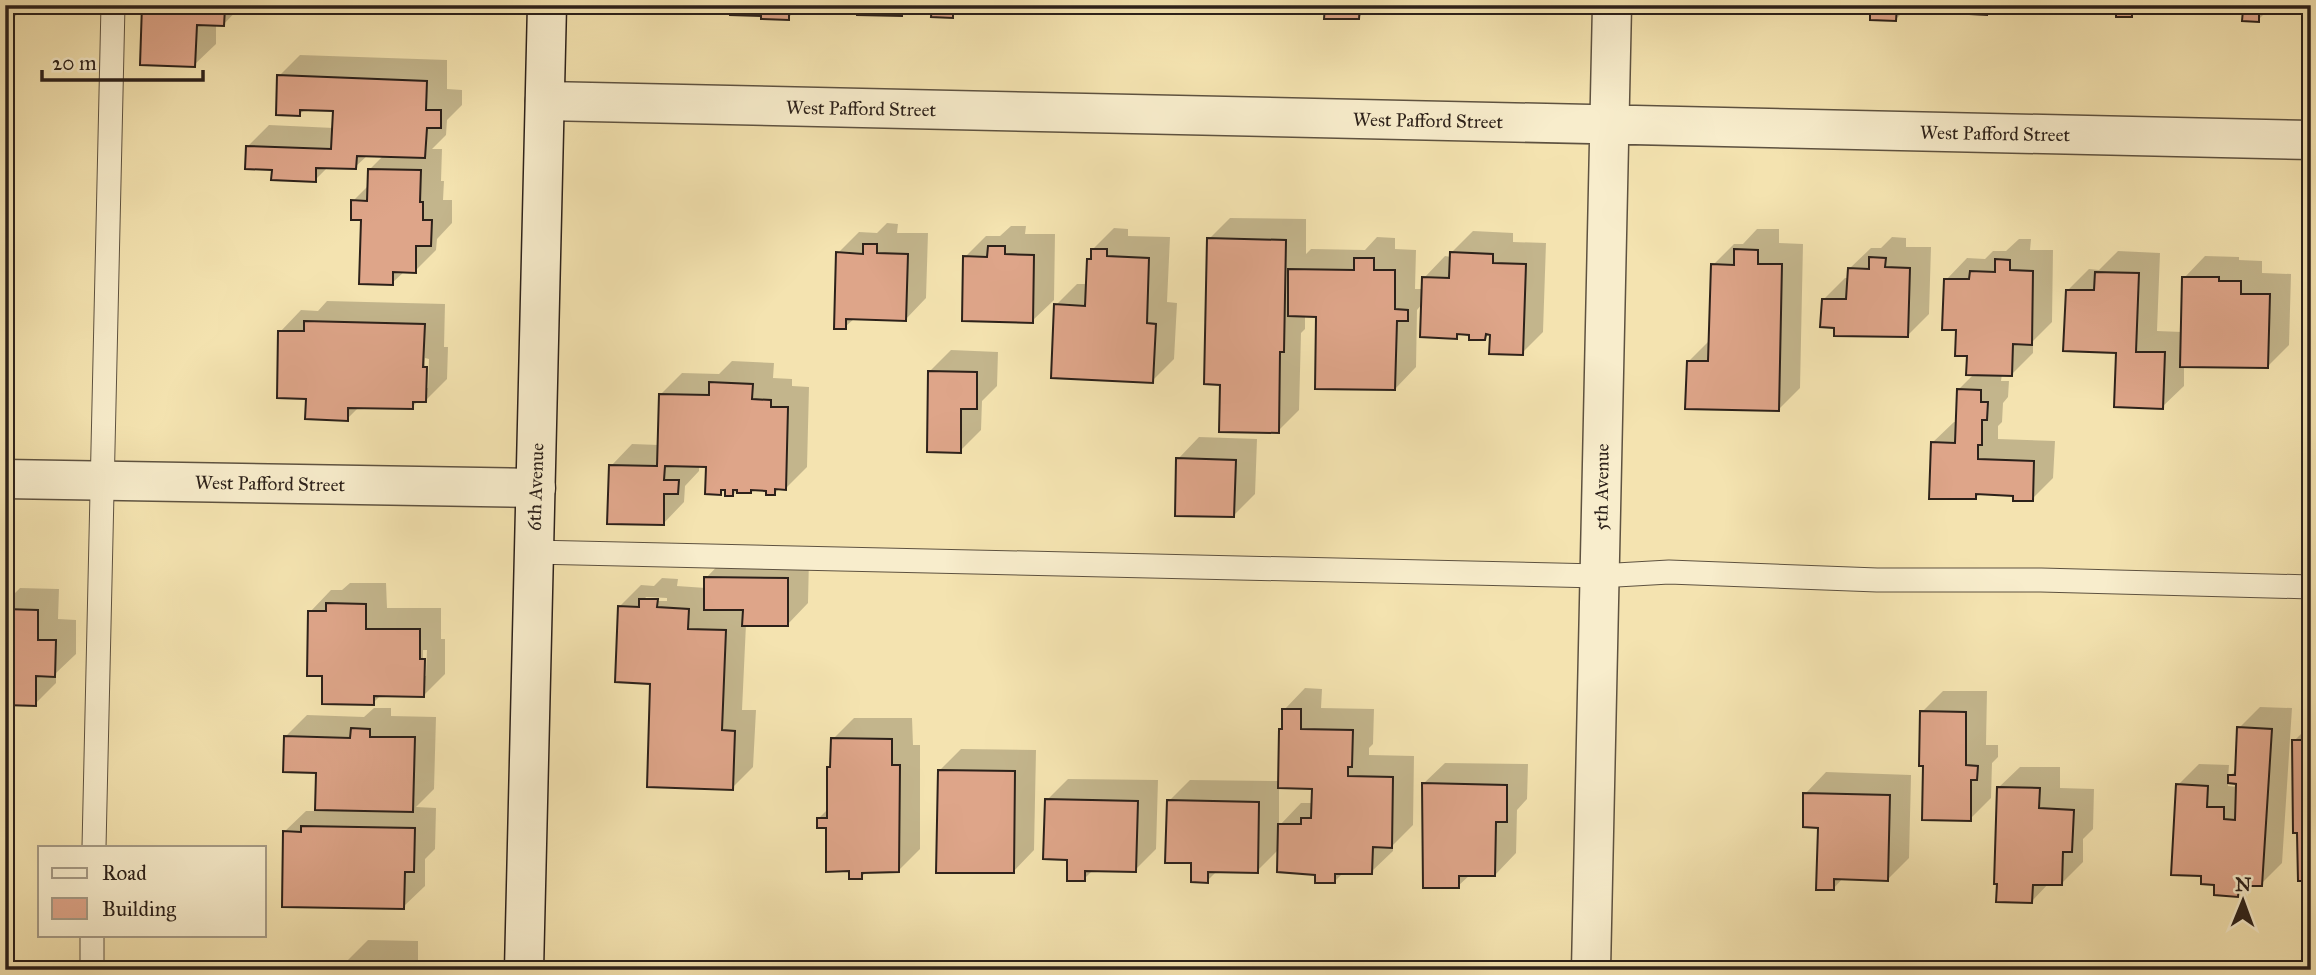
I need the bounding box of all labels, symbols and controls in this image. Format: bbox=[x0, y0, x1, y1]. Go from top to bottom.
scale bar bbox=[42, 38, 203, 82]
text: 20 m bbox=[52, 50, 97, 76]
street label: West Pafford Street bbox=[786, 96, 937, 121]
street label: West Pafford Street bbox=[1353, 108, 1504, 133]
street label: West Pafford Street bbox=[1920, 121, 2071, 146]
street label: 6th Avenue bbox=[522, 442, 549, 531]
street label: 5th Avenue bbox=[1589, 443, 1614, 531]
street label: West Pafford Street bbox=[195, 471, 346, 496]
legend bbox=[38, 846, 266, 936]
text: Road bbox=[102, 860, 147, 886]
north arrow bbox=[2208, 866, 2278, 936]
text: N bbox=[2235, 873, 2252, 896]
text: Building bbox=[102, 896, 176, 922]

